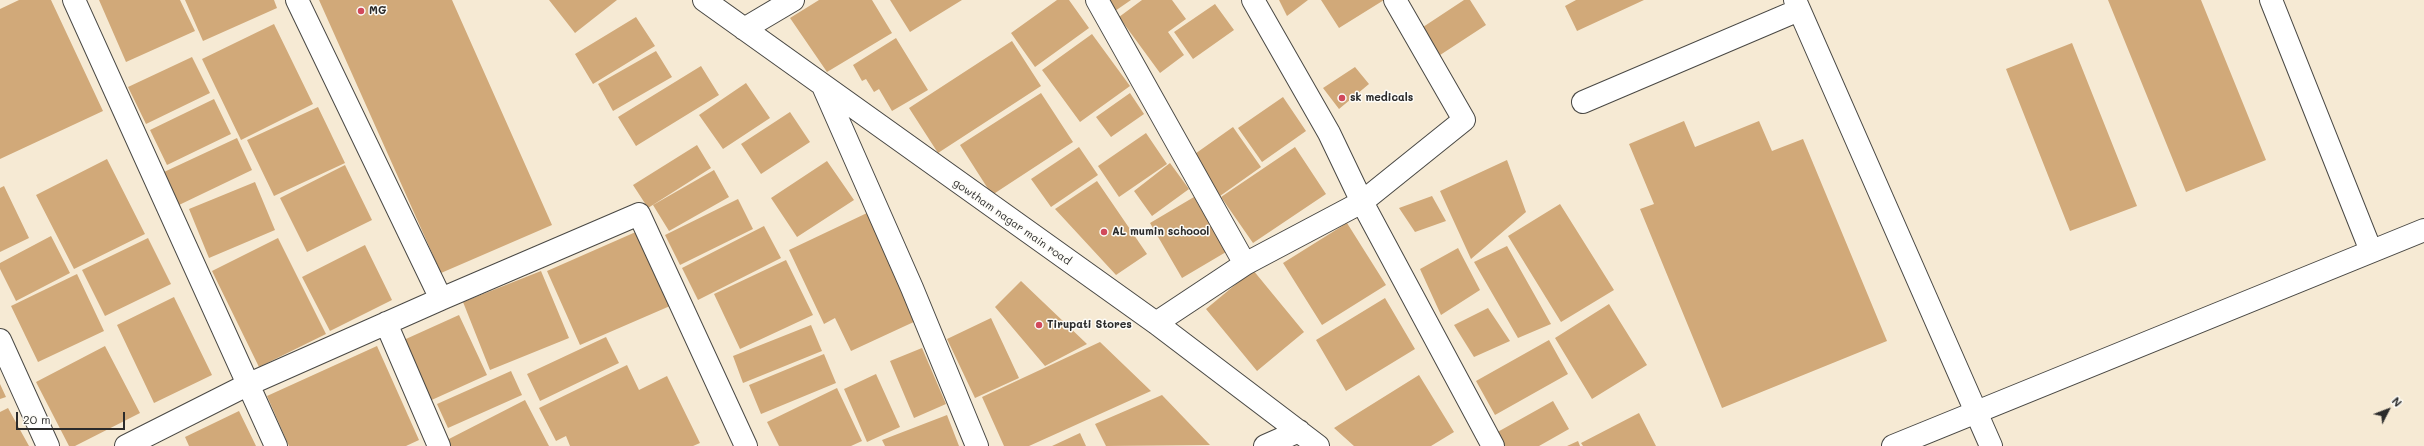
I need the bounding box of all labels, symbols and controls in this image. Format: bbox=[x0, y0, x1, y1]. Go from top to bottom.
place label: MG bbox=[369, 4, 386, 18]
marker: MG bbox=[356, 6, 366, 16]
place label: sk medicals bbox=[1350, 91, 1413, 105]
marker: sk medicals bbox=[1337, 93, 1347, 103]
street label: gowtham nagar main road bbox=[950, 176, 1074, 268]
place label: AL mumin schoool bbox=[1112, 225, 1209, 239]
marker: AL mumin schoool bbox=[1099, 227, 1109, 237]
place label: Tirupati Stores bbox=[1047, 318, 1132, 332]
marker: Tirupati Stores bbox=[1034, 320, 1044, 330]
north arrow bbox=[2368, 390, 2408, 430]
text: N bbox=[2389, 394, 2406, 410]
scale bar bbox=[18, 404, 127, 430]
text: 20 m bbox=[23, 411, 51, 427]

